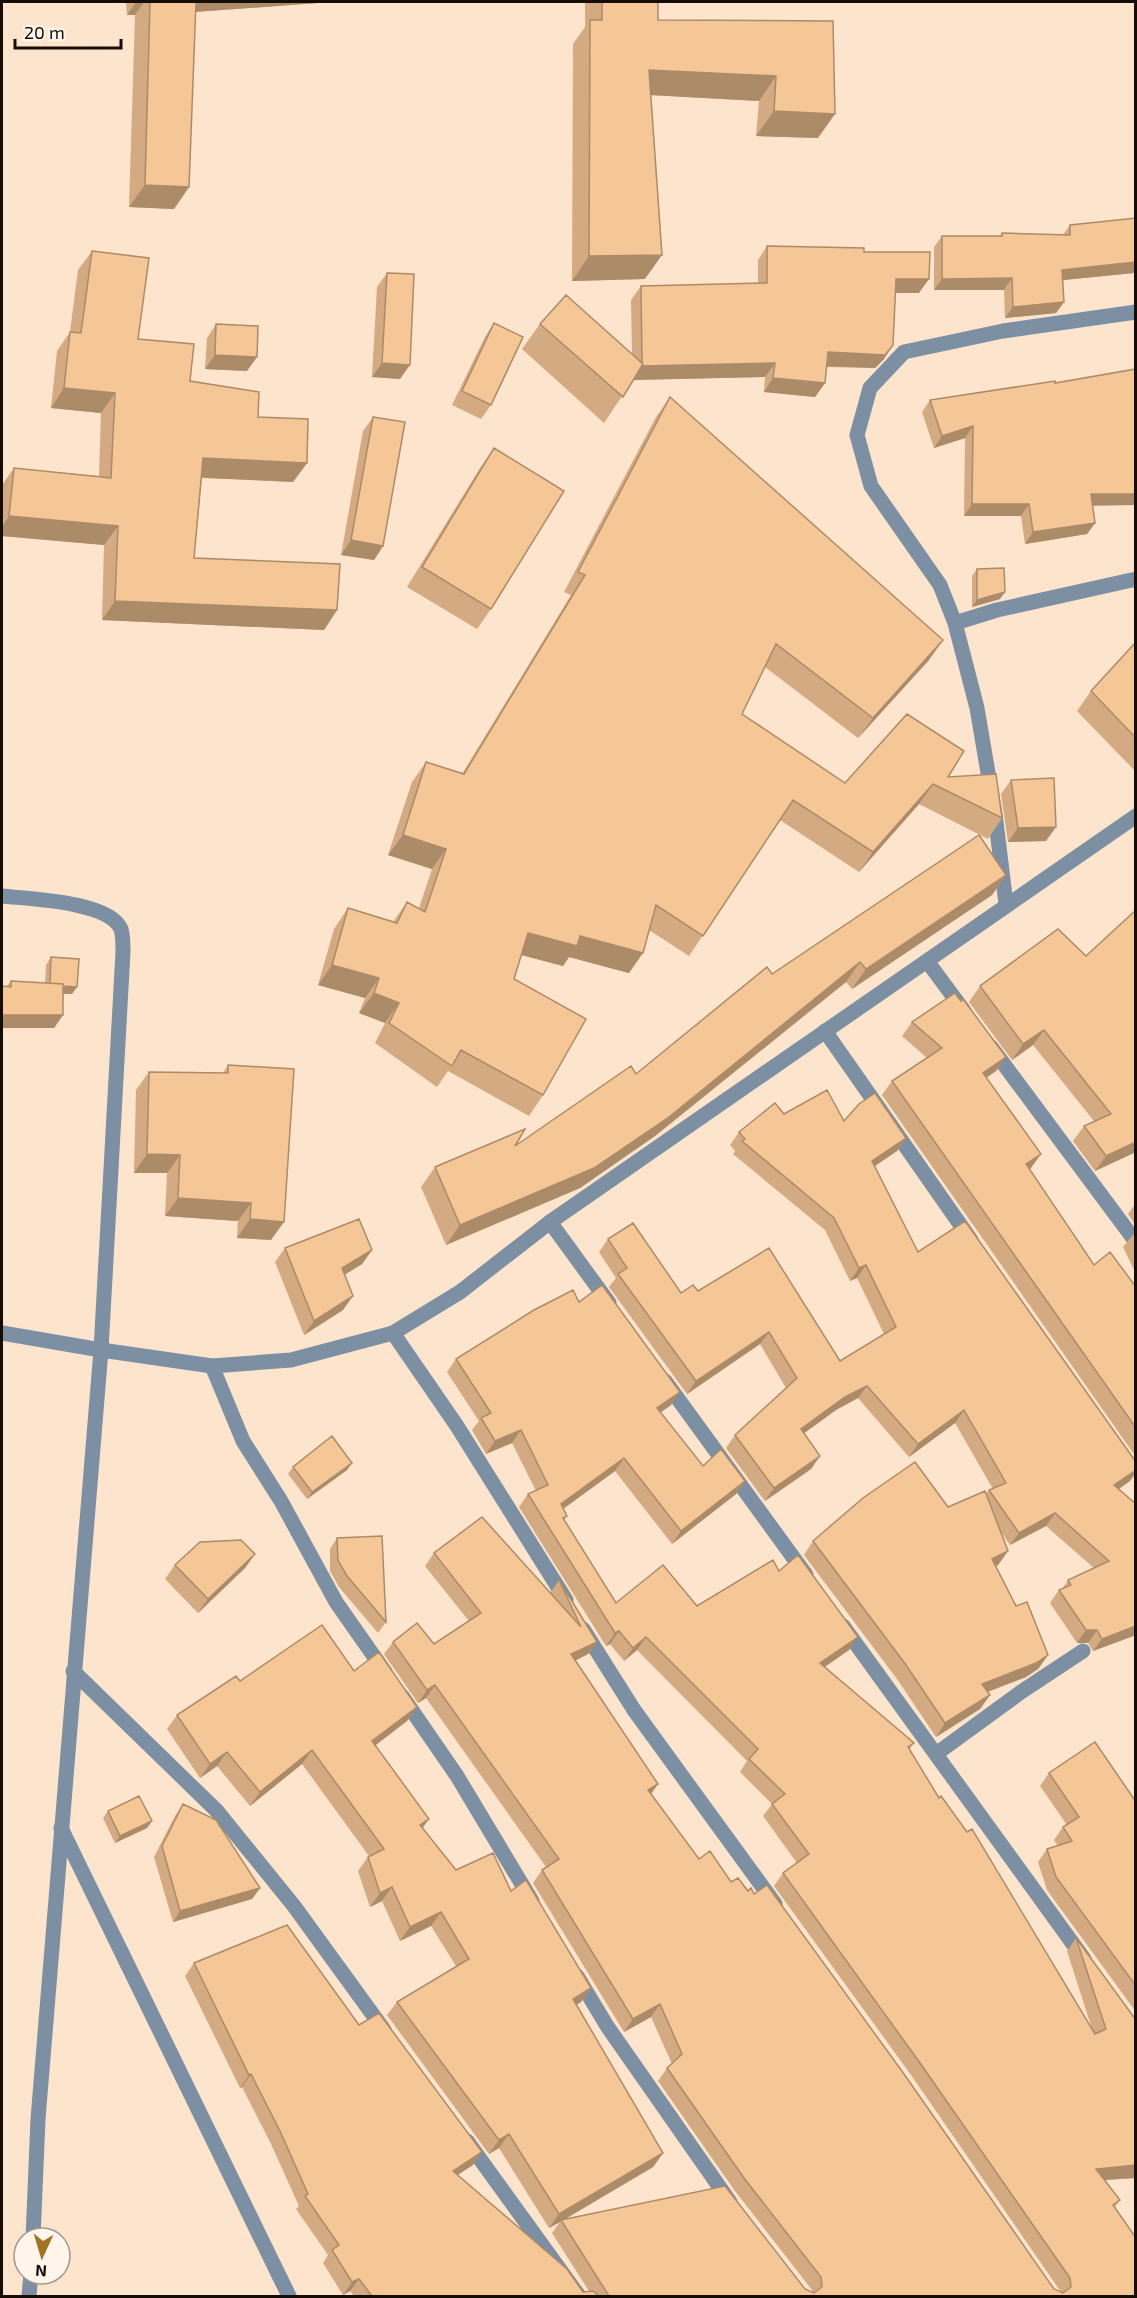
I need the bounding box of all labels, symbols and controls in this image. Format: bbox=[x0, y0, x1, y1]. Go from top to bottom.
scale bar bbox=[15, 12, 122, 50]
text: 20 m bbox=[24, 21, 65, 43]
north arrow bbox=[12, 2226, 72, 2286]
text: N bbox=[34, 2262, 47, 2281]

